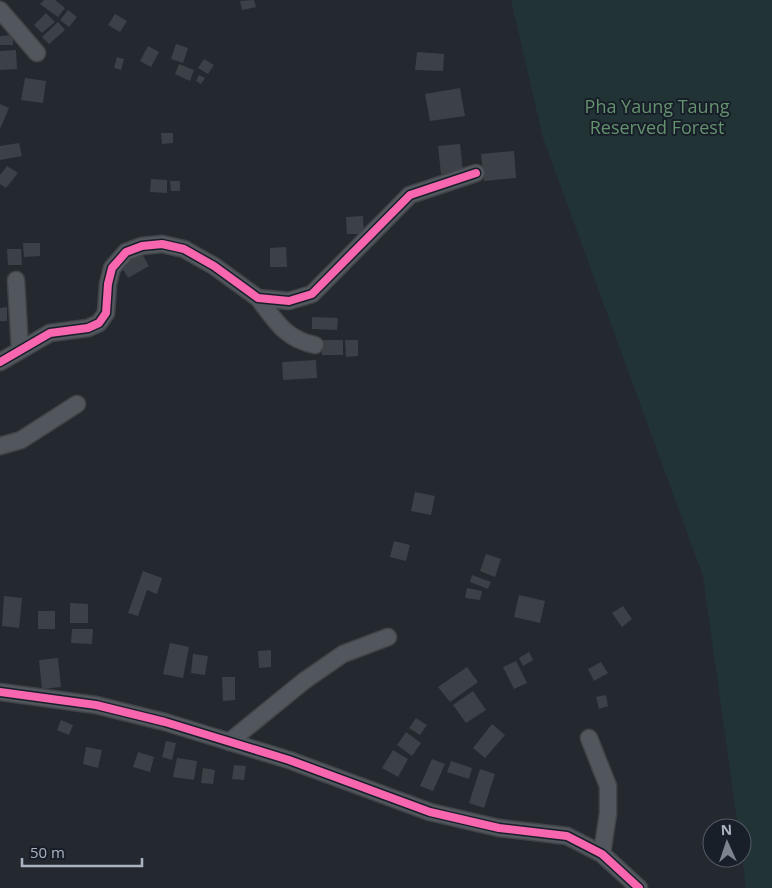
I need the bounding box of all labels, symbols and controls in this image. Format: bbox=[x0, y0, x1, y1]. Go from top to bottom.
park label: Pha Yaung Taung Reserved Forest bbox=[585, 94, 730, 139]
north arrow bbox=[702, 818, 752, 868]
text: N bbox=[720, 820, 732, 839]
scale bar bbox=[22, 836, 142, 868]
text: 50 m bbox=[30, 842, 65, 862]

